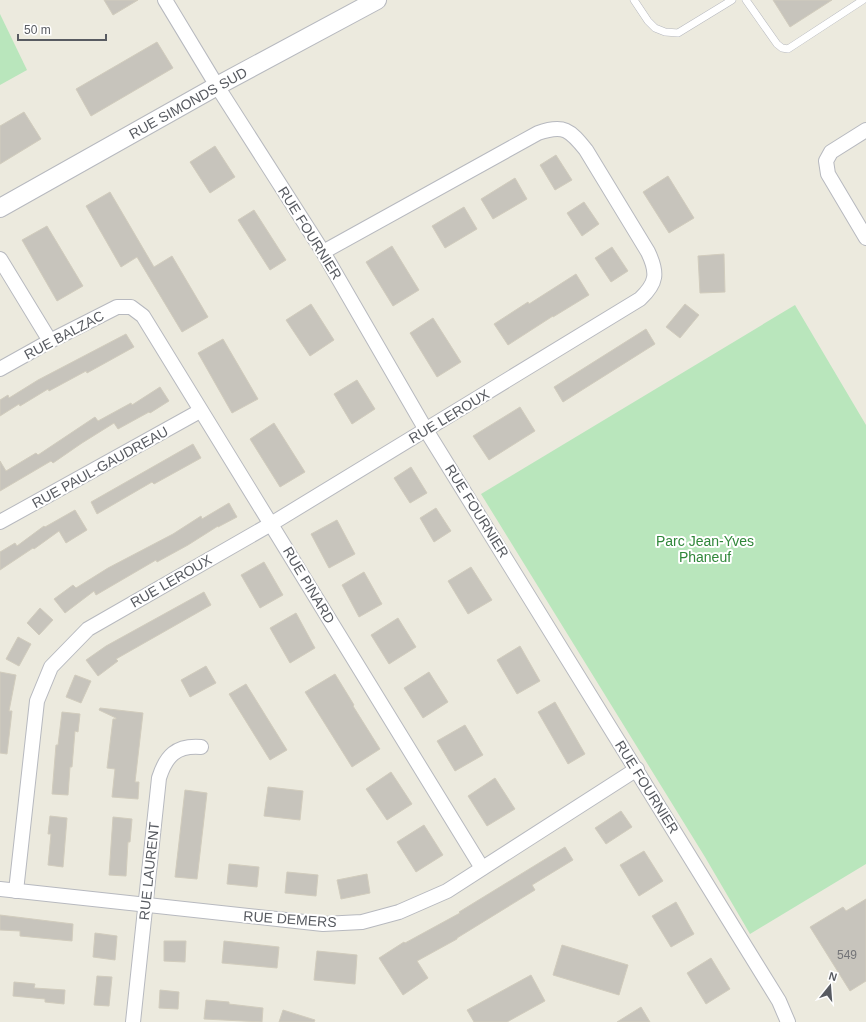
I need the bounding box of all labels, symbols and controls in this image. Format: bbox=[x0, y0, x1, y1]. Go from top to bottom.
scale bar bbox=[18, 16, 106, 42]
text: 50 m bbox=[24, 23, 51, 37]
street label: RUE SIMONDS SUD bbox=[126, 64, 250, 142]
street label: RUE FOURNIER bbox=[275, 184, 345, 282]
street label: RUE BALZAC bbox=[21, 307, 107, 363]
street label: RUE LEROUX bbox=[406, 385, 493, 446]
street label: RUE PAUL-GAUDREAU bbox=[29, 423, 171, 511]
street label: RUE FOURNIER bbox=[442, 462, 512, 560]
park label: Parc Jean-Yves Phaneuf bbox=[656, 533, 754, 565]
street label: RUE PINARD bbox=[280, 544, 338, 626]
street label: RUE LEROUX bbox=[128, 551, 215, 611]
street label: RUE FOURNIER bbox=[612, 738, 682, 836]
street label: RUE LAURENT bbox=[136, 821, 162, 921]
street label: RUE DEMERS bbox=[243, 908, 337, 930]
house number: 549 bbox=[837, 948, 857, 962]
north arrow bbox=[810, 966, 850, 1006]
text: N bbox=[827, 970, 839, 983]

